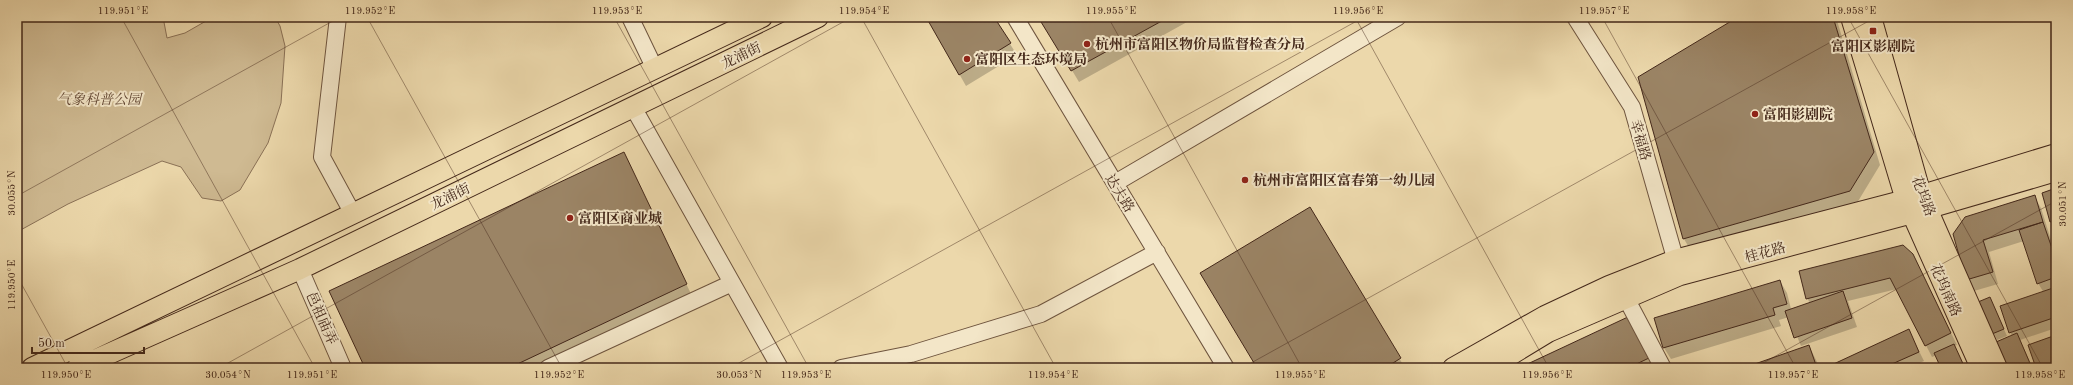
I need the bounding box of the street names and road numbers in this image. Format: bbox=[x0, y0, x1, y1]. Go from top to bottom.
street label: 龙浦街 bbox=[719, 40, 763, 71]
street label: 幸福路 bbox=[1628, 118, 1654, 162]
street label: 达夫路 bbox=[1102, 171, 1137, 215]
street label: 花坞路 bbox=[1909, 174, 1938, 218]
street label: 龙浦街 bbox=[428, 181, 472, 212]
street label: 桂花路 bbox=[1743, 240, 1787, 265]
street label: 花坞南路 bbox=[1927, 262, 1964, 319]
street label: 邑祖庙弄 bbox=[303, 290, 340, 347]

